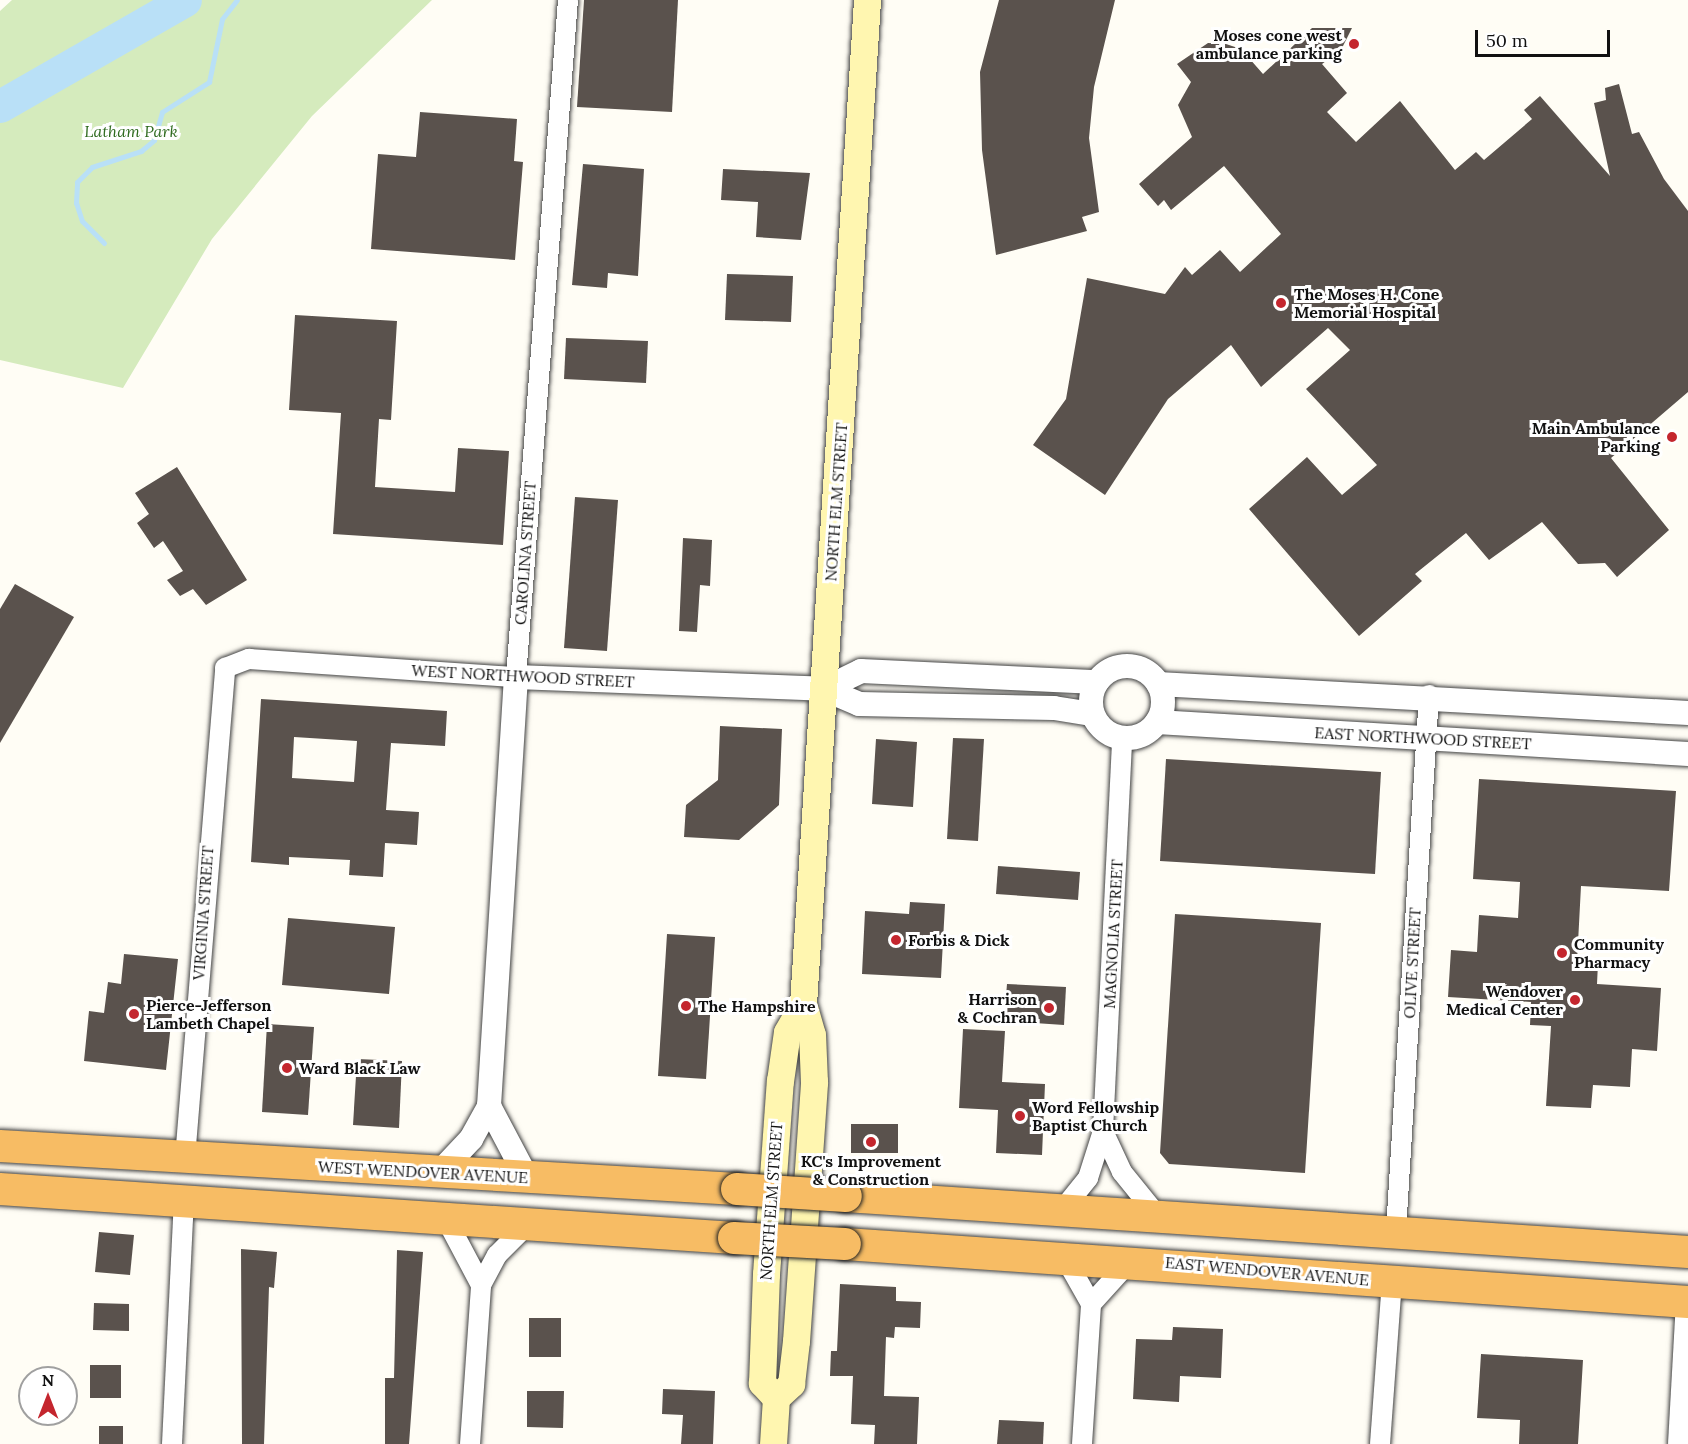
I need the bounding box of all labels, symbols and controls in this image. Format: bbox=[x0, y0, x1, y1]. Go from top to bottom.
scale bar bbox=[1478, 18, 1613, 56]
place label: Moses cone west ambulance parking bbox=[1196, 25, 1342, 63]
text: 50 m bbox=[1486, 29, 1528, 52]
marker: Moses cone west ambulance parking bbox=[1347, 37, 1361, 51]
park label: Latham Park bbox=[84, 121, 178, 141]
place label: The Moses H. Cone Memorial Hospital bbox=[1294, 284, 1439, 322]
marker: The Moses H. Cone Memorial Hospital bbox=[1272, 294, 1290, 312]
place label: Main Ambulance Parking bbox=[1532, 418, 1660, 456]
street label: NORTH ELM STREET bbox=[821, 422, 851, 582]
marker: Main Ambulance Parking bbox=[1665, 430, 1679, 444]
street label: CAROLINA STREET bbox=[510, 480, 540, 626]
street label: WEST NORTHWOOD STREET bbox=[411, 661, 635, 691]
street label: EAST NORTHWOOD STREET bbox=[1314, 723, 1532, 753]
street label: VIRGINIA STREET bbox=[189, 845, 217, 981]
street label: MAGNOLIA STREET bbox=[1099, 859, 1127, 1009]
street label: OLIVE STREET bbox=[1400, 907, 1424, 1019]
place label: Forbis & Dick bbox=[908, 930, 1009, 950]
marker: Forbis & Dick bbox=[889, 933, 903, 947]
place label: Community Pharmacy bbox=[1574, 934, 1664, 972]
marker: Community Pharmacy bbox=[1555, 946, 1569, 960]
place label: Wendover Medical Center bbox=[1446, 981, 1563, 1019]
place label: Harrison & Cochran bbox=[958, 989, 1037, 1027]
marker: Wendover Medical Center bbox=[1568, 993, 1582, 1007]
place label: Pierce-Jefferson Lambeth Chapel bbox=[146, 995, 271, 1033]
place label: The Hampshire bbox=[698, 996, 816, 1016]
marker: The Hampshire bbox=[679, 999, 693, 1013]
marker: Harrison & Cochran bbox=[1042, 1001, 1056, 1015]
marker: Pierce-Jefferson Lambeth Chapel bbox=[127, 1007, 141, 1021]
place label: Ward Black Law bbox=[299, 1058, 420, 1078]
marker: Ward Black Law bbox=[280, 1061, 294, 1075]
place label: Word Fellowship Baptist Church bbox=[1032, 1097, 1159, 1135]
marker: Word Fellowship Baptist Church bbox=[1013, 1109, 1027, 1123]
street label: NORTH ELM STREET bbox=[756, 1121, 786, 1281]
marker: KC's Improvement & Construction bbox=[864, 1135, 878, 1149]
place label: KC's Improvement & Construction bbox=[801, 1151, 941, 1189]
street label: WEST WENDOVER AVENUE bbox=[317, 1157, 529, 1187]
street label: EAST WENDOVER AVENUE bbox=[1164, 1253, 1370, 1289]
north arrow bbox=[18, 1366, 78, 1426]
text: N bbox=[42, 1370, 54, 1390]

